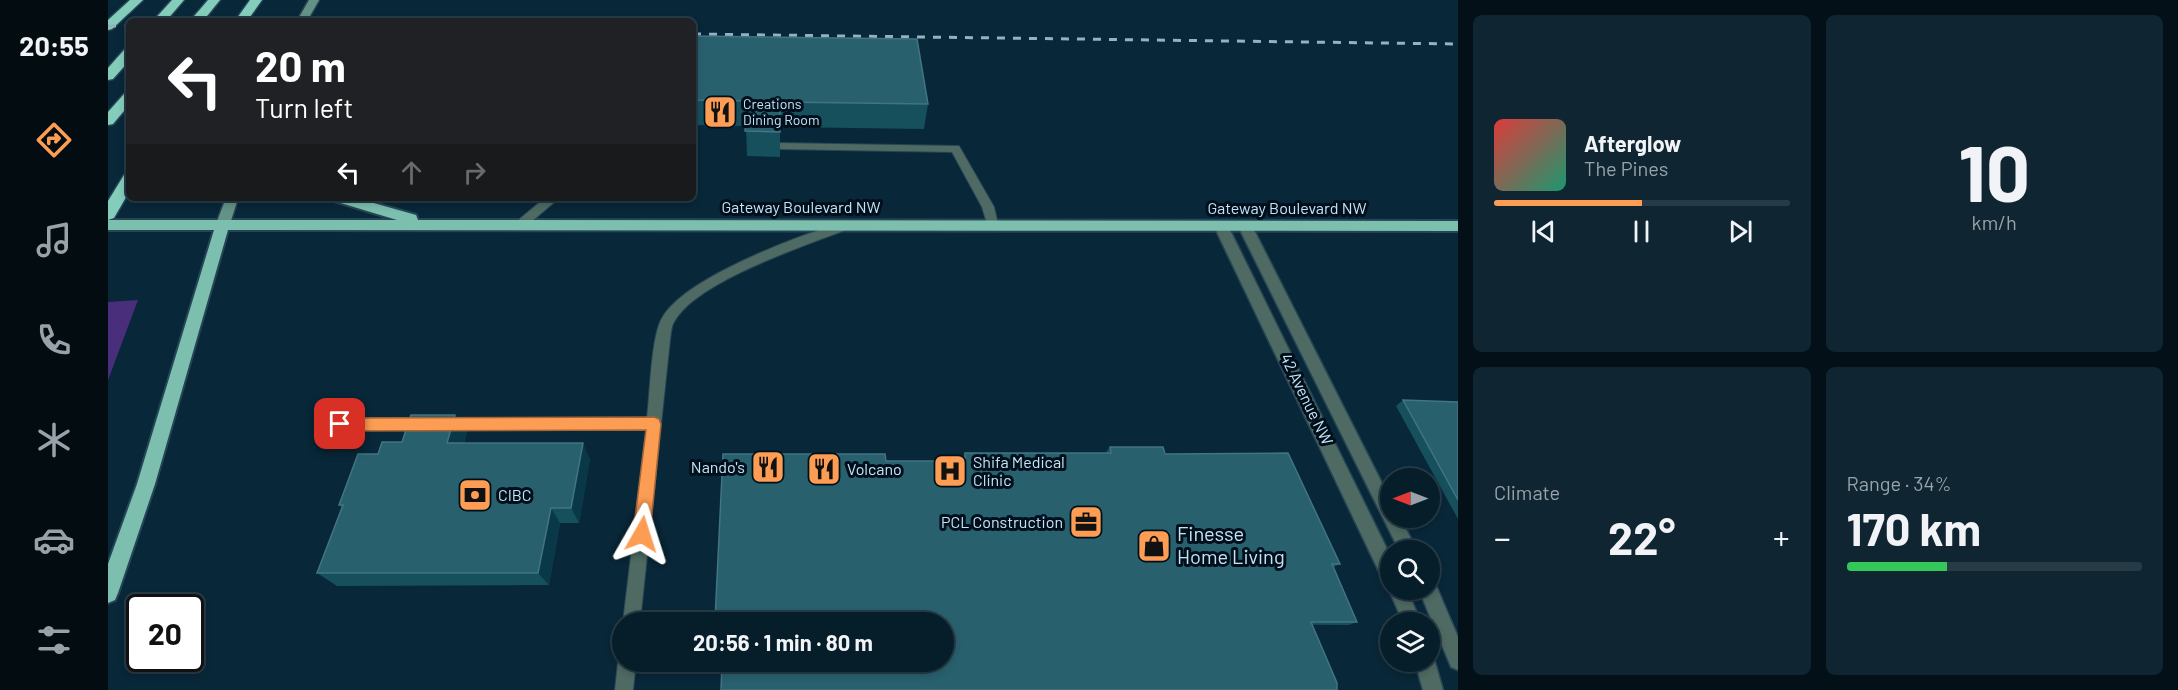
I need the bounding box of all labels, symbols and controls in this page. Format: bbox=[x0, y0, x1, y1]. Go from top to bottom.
text: 20:55 bbox=[19, 29, 89, 61]
text: 20 m bbox=[255, 40, 346, 90]
icon: left bbox=[156, 42, 234, 120]
text: Turn left bbox=[255, 91, 353, 123]
restaurant icon: Creations Dining Room bbox=[702, 94, 738, 130]
place label: Creations Dining Room bbox=[743, 95, 820, 128]
icon: directions bbox=[33, 119, 75, 161]
text: 10 bbox=[1958, 124, 2030, 218]
text: Afterglow bbox=[1584, 130, 1681, 156]
icon: left bbox=[332, 156, 365, 189]
icon: ahead bbox=[395, 156, 428, 189]
icon: right bbox=[458, 156, 491, 189]
text: The Pines bbox=[1584, 156, 1668, 180]
street label: Gateway Boulevard NW bbox=[721, 197, 881, 216]
street label: Gateway Boulevard NW bbox=[1207, 198, 1367, 217]
text: km/h bbox=[1972, 210, 2017, 234]
icon: previous bbox=[1527, 215, 1560, 248]
icon: pause bbox=[1625, 215, 1658, 248]
icon: next bbox=[1724, 215, 1757, 248]
icon: music bbox=[33, 219, 75, 261]
icon: phone bbox=[33, 319, 75, 361]
street label: 42 Avenue NW bbox=[1277, 350, 1338, 448]
pin bbox=[314, 398, 365, 449]
icon: arrive bbox=[323, 407, 356, 440]
icon: climate bbox=[33, 419, 75, 461]
restaurant icon: Nando's bbox=[750, 449, 786, 485]
restaurant icon: Volcano bbox=[806, 451, 842, 487]
place label: Shifa Medical Clinic bbox=[973, 452, 1065, 489]
hospital icon: Shifa Medical Clinic bbox=[932, 453, 968, 489]
place label: Nando's bbox=[691, 457, 745, 476]
place label: Volcano bbox=[847, 459, 902, 478]
north arrow bbox=[1380, 468, 1440, 528]
map controls bbox=[1380, 468, 1440, 672]
text: Range · 34% bbox=[1847, 471, 1952, 495]
bank icon: CIBC bbox=[457, 477, 493, 513]
text: Climate bbox=[1494, 480, 1560, 504]
place label: CIBC bbox=[498, 485, 532, 504]
text: 170 km bbox=[1847, 501, 1981, 555]
position arrow bbox=[610, 502, 674, 566]
office icon: PCL Construction bbox=[1068, 504, 1104, 540]
text: 22° bbox=[1608, 510, 1675, 564]
place label: PCL Construction bbox=[941, 512, 1063, 531]
text: − bbox=[1494, 517, 1511, 557]
text: + bbox=[1773, 517, 1789, 557]
icon: car bbox=[33, 519, 75, 561]
place label: Finesse Home Living bbox=[1177, 521, 1285, 568]
shop icon: Finesse Home Living bbox=[1136, 528, 1172, 564]
button: search bbox=[1380, 540, 1440, 600]
speed limit sign: 20 bbox=[126, 594, 204, 672]
button: layers bbox=[1380, 612, 1440, 672]
icon: filters bbox=[33, 619, 75, 661]
text: 20:56 · 1 min · 80 m bbox=[693, 629, 873, 655]

